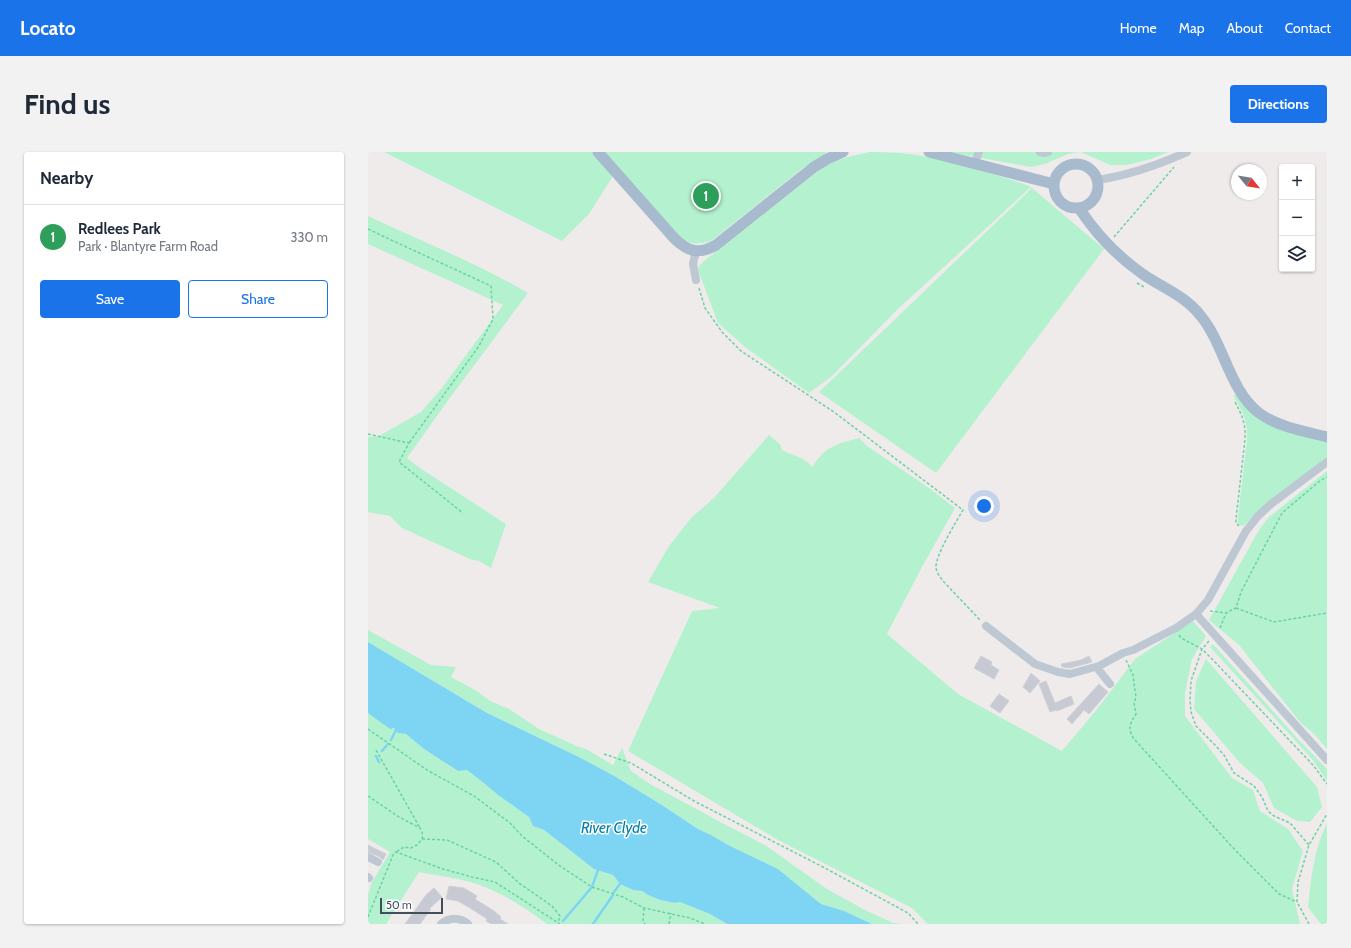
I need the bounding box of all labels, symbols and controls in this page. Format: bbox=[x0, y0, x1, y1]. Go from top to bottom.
text: Locato bbox=[20, 17, 76, 40]
text: Home bbox=[1120, 19, 1157, 37]
text: Map bbox=[1179, 19, 1204, 37]
text: About bbox=[1226, 19, 1263, 37]
text: Contact bbox=[1285, 19, 1331, 37]
button: Directions bbox=[1230, 85, 1327, 123]
text: Find us bbox=[24, 87, 110, 121]
north arrow bbox=[1231, 164, 1267, 200]
map controls bbox=[1279, 164, 1315, 272]
button: + bbox=[1279, 164, 1315, 200]
text: Nearby bbox=[40, 168, 93, 188]
pin: 1 bbox=[693, 181, 719, 211]
button: − bbox=[1279, 200, 1315, 236]
text: Redlees Park bbox=[78, 220, 161, 238]
text: 1 bbox=[51, 229, 55, 245]
text: 330 m bbox=[291, 229, 328, 245]
button: layers bbox=[1279, 236, 1315, 272]
text: Park · Blantyre Farm Road bbox=[78, 238, 218, 254]
button: Save bbox=[40, 280, 180, 318]
button: Share bbox=[188, 280, 328, 318]
your location bbox=[974, 496, 994, 516]
water label: River Clyde bbox=[581, 819, 647, 837]
scale bar bbox=[380, 896, 443, 915]
text: 50 m bbox=[386, 898, 412, 912]

